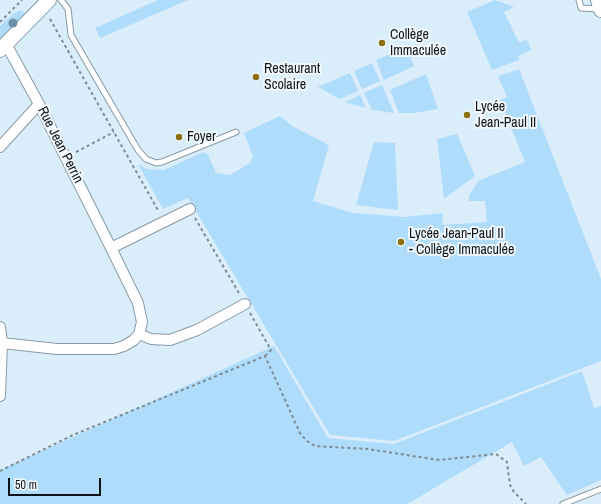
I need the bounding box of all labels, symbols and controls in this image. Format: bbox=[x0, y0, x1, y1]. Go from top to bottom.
place label: Collège Immaculée bbox=[390, 27, 446, 60]
marker: Collège Immaculée bbox=[377, 38, 387, 48]
place label: Restaurant Scolaire bbox=[264, 61, 320, 94]
marker: Restaurant Scolaire bbox=[251, 72, 261, 82]
place label: Lycée Jean-Paul II bbox=[475, 99, 536, 132]
street label: Rue Jean Perrin bbox=[34, 104, 86, 186]
marker: Lycée Jean-Paul II bbox=[462, 110, 472, 120]
place label: Foyer bbox=[187, 129, 216, 145]
marker: Foyer bbox=[174, 132, 184, 142]
place label: Lycée Jean-Paul II - Collège Immaculée bbox=[409, 226, 514, 258]
marker: Lycée Jean-Paul II - Collège Immaculée bbox=[396, 237, 406, 247]
scale bar bbox=[10, 470, 103, 496]
text: 50 m bbox=[15, 477, 37, 493]

